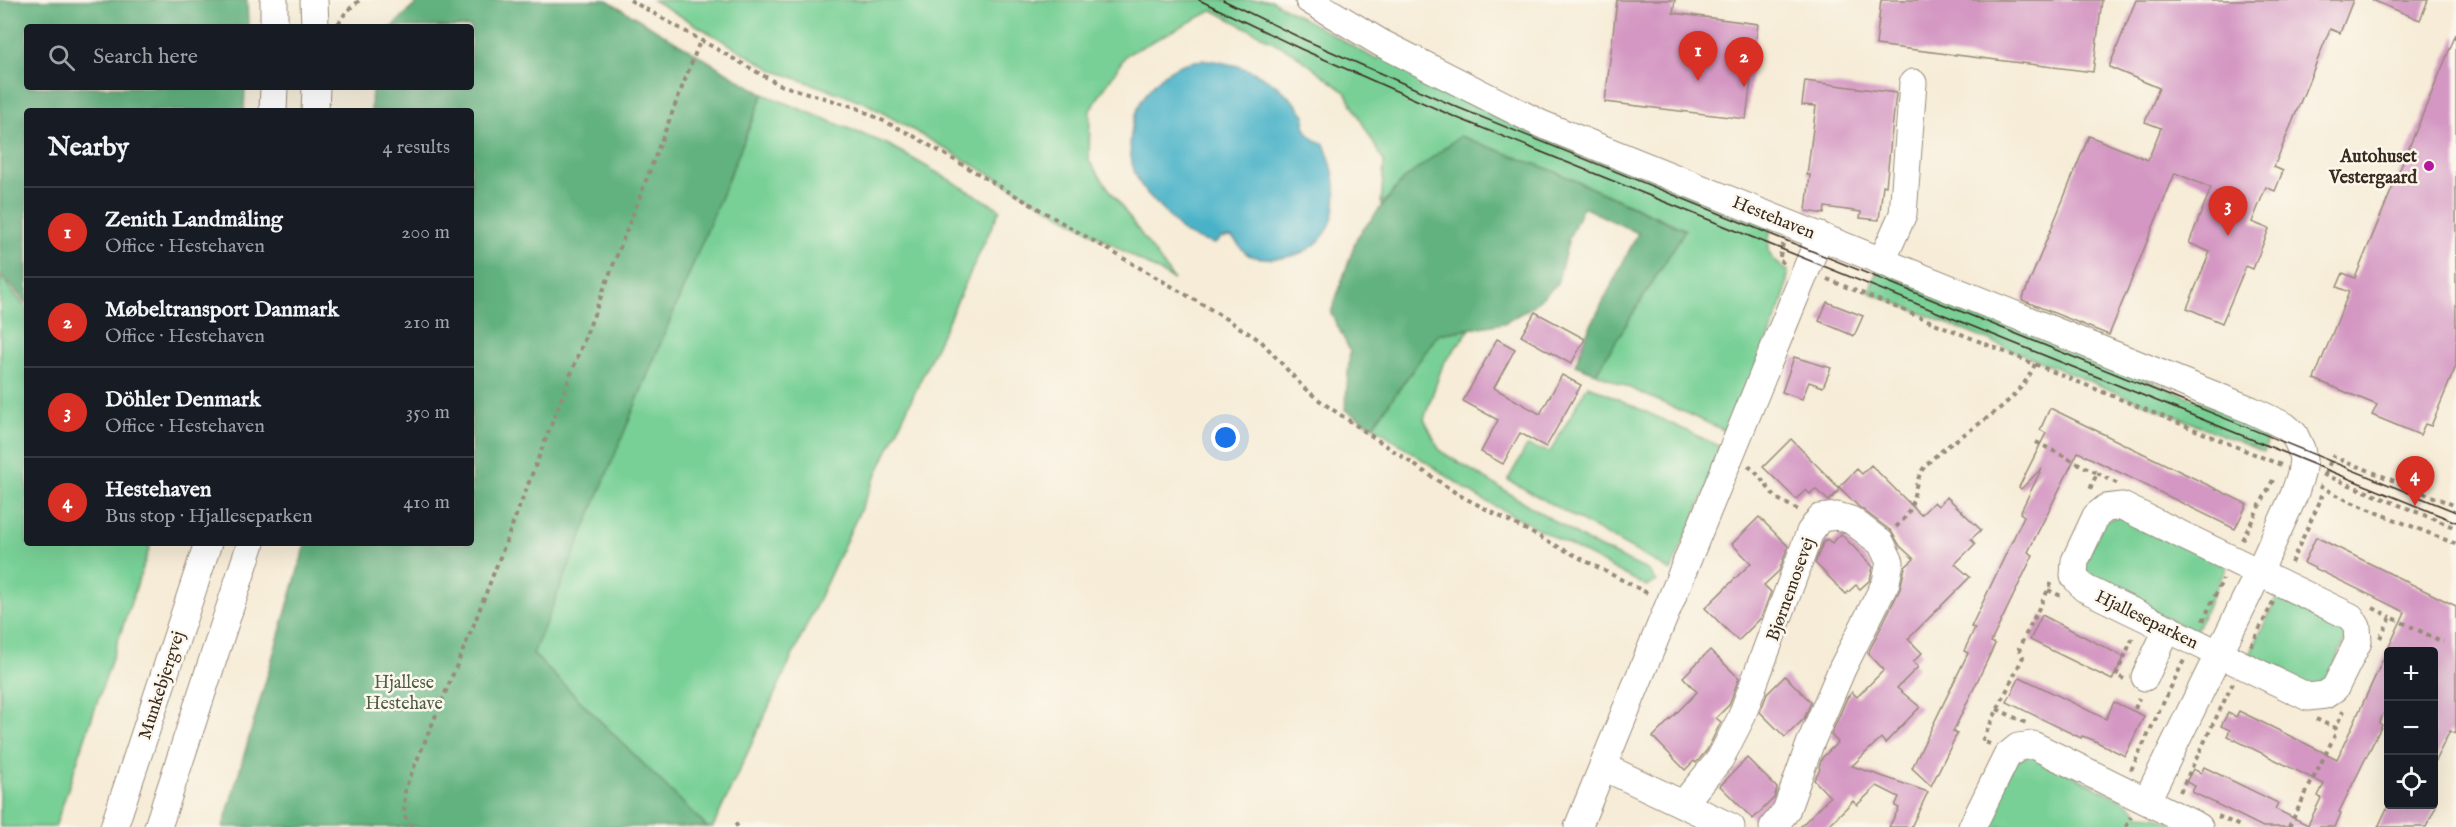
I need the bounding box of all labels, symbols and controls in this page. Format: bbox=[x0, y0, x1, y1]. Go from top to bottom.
search box bbox=[24, 24, 474, 90]
pin: 1 bbox=[1678, 32, 1718, 81]
pin: 2 bbox=[1724, 38, 1764, 87]
icon: search bbox=[45, 41, 78, 74]
text: Search here bbox=[93, 43, 198, 71]
text: Nearby bbox=[48, 131, 129, 164]
text: 4 results bbox=[383, 135, 450, 160]
place label: Autohuset Vestergaard bbox=[2328, 146, 2418, 190]
marker: Autohuset Vestergaard bbox=[2422, 159, 2436, 173]
pin: 3 bbox=[2208, 186, 2248, 236]
street label: Hestehaven bbox=[1729, 191, 1819, 246]
text: Zenith Landmåling bbox=[105, 206, 283, 234]
text: 1 bbox=[64, 220, 71, 245]
text: 200 m bbox=[401, 220, 450, 245]
text: Office · Hestehaven bbox=[105, 234, 265, 259]
text: Møbeltransport Danmark bbox=[105, 296, 339, 324]
text: 2 bbox=[63, 310, 72, 335]
text: 210 m bbox=[404, 310, 450, 335]
text: Office · Hestehaven bbox=[105, 324, 265, 349]
text: Döhler Denmark bbox=[105, 386, 261, 414]
text: 3 bbox=[64, 400, 71, 425]
text: 350 m bbox=[406, 400, 450, 425]
text: Office · Hestehaven bbox=[105, 414, 265, 439]
your location bbox=[1211, 423, 1240, 452]
pin: 4 bbox=[2396, 456, 2434, 506]
text: Hestehaven bbox=[105, 476, 212, 504]
text: 4 bbox=[63, 490, 72, 515]
text: 410 m bbox=[403, 490, 450, 515]
text: Bus stop · Hjalleseparken bbox=[105, 504, 313, 529]
street label: Bjørnemosevej bbox=[1762, 534, 1821, 645]
street label: Hjalleseparken bbox=[2091, 586, 2202, 655]
street label: Munkebjergvej bbox=[134, 628, 191, 743]
map controls bbox=[2384, 647, 2438, 809]
button: + bbox=[2384, 647, 2438, 701]
park label: Hjallese Hestehave bbox=[365, 672, 443, 716]
button: − bbox=[2384, 701, 2438, 755]
button: locate bbox=[2384, 755, 2438, 809]

